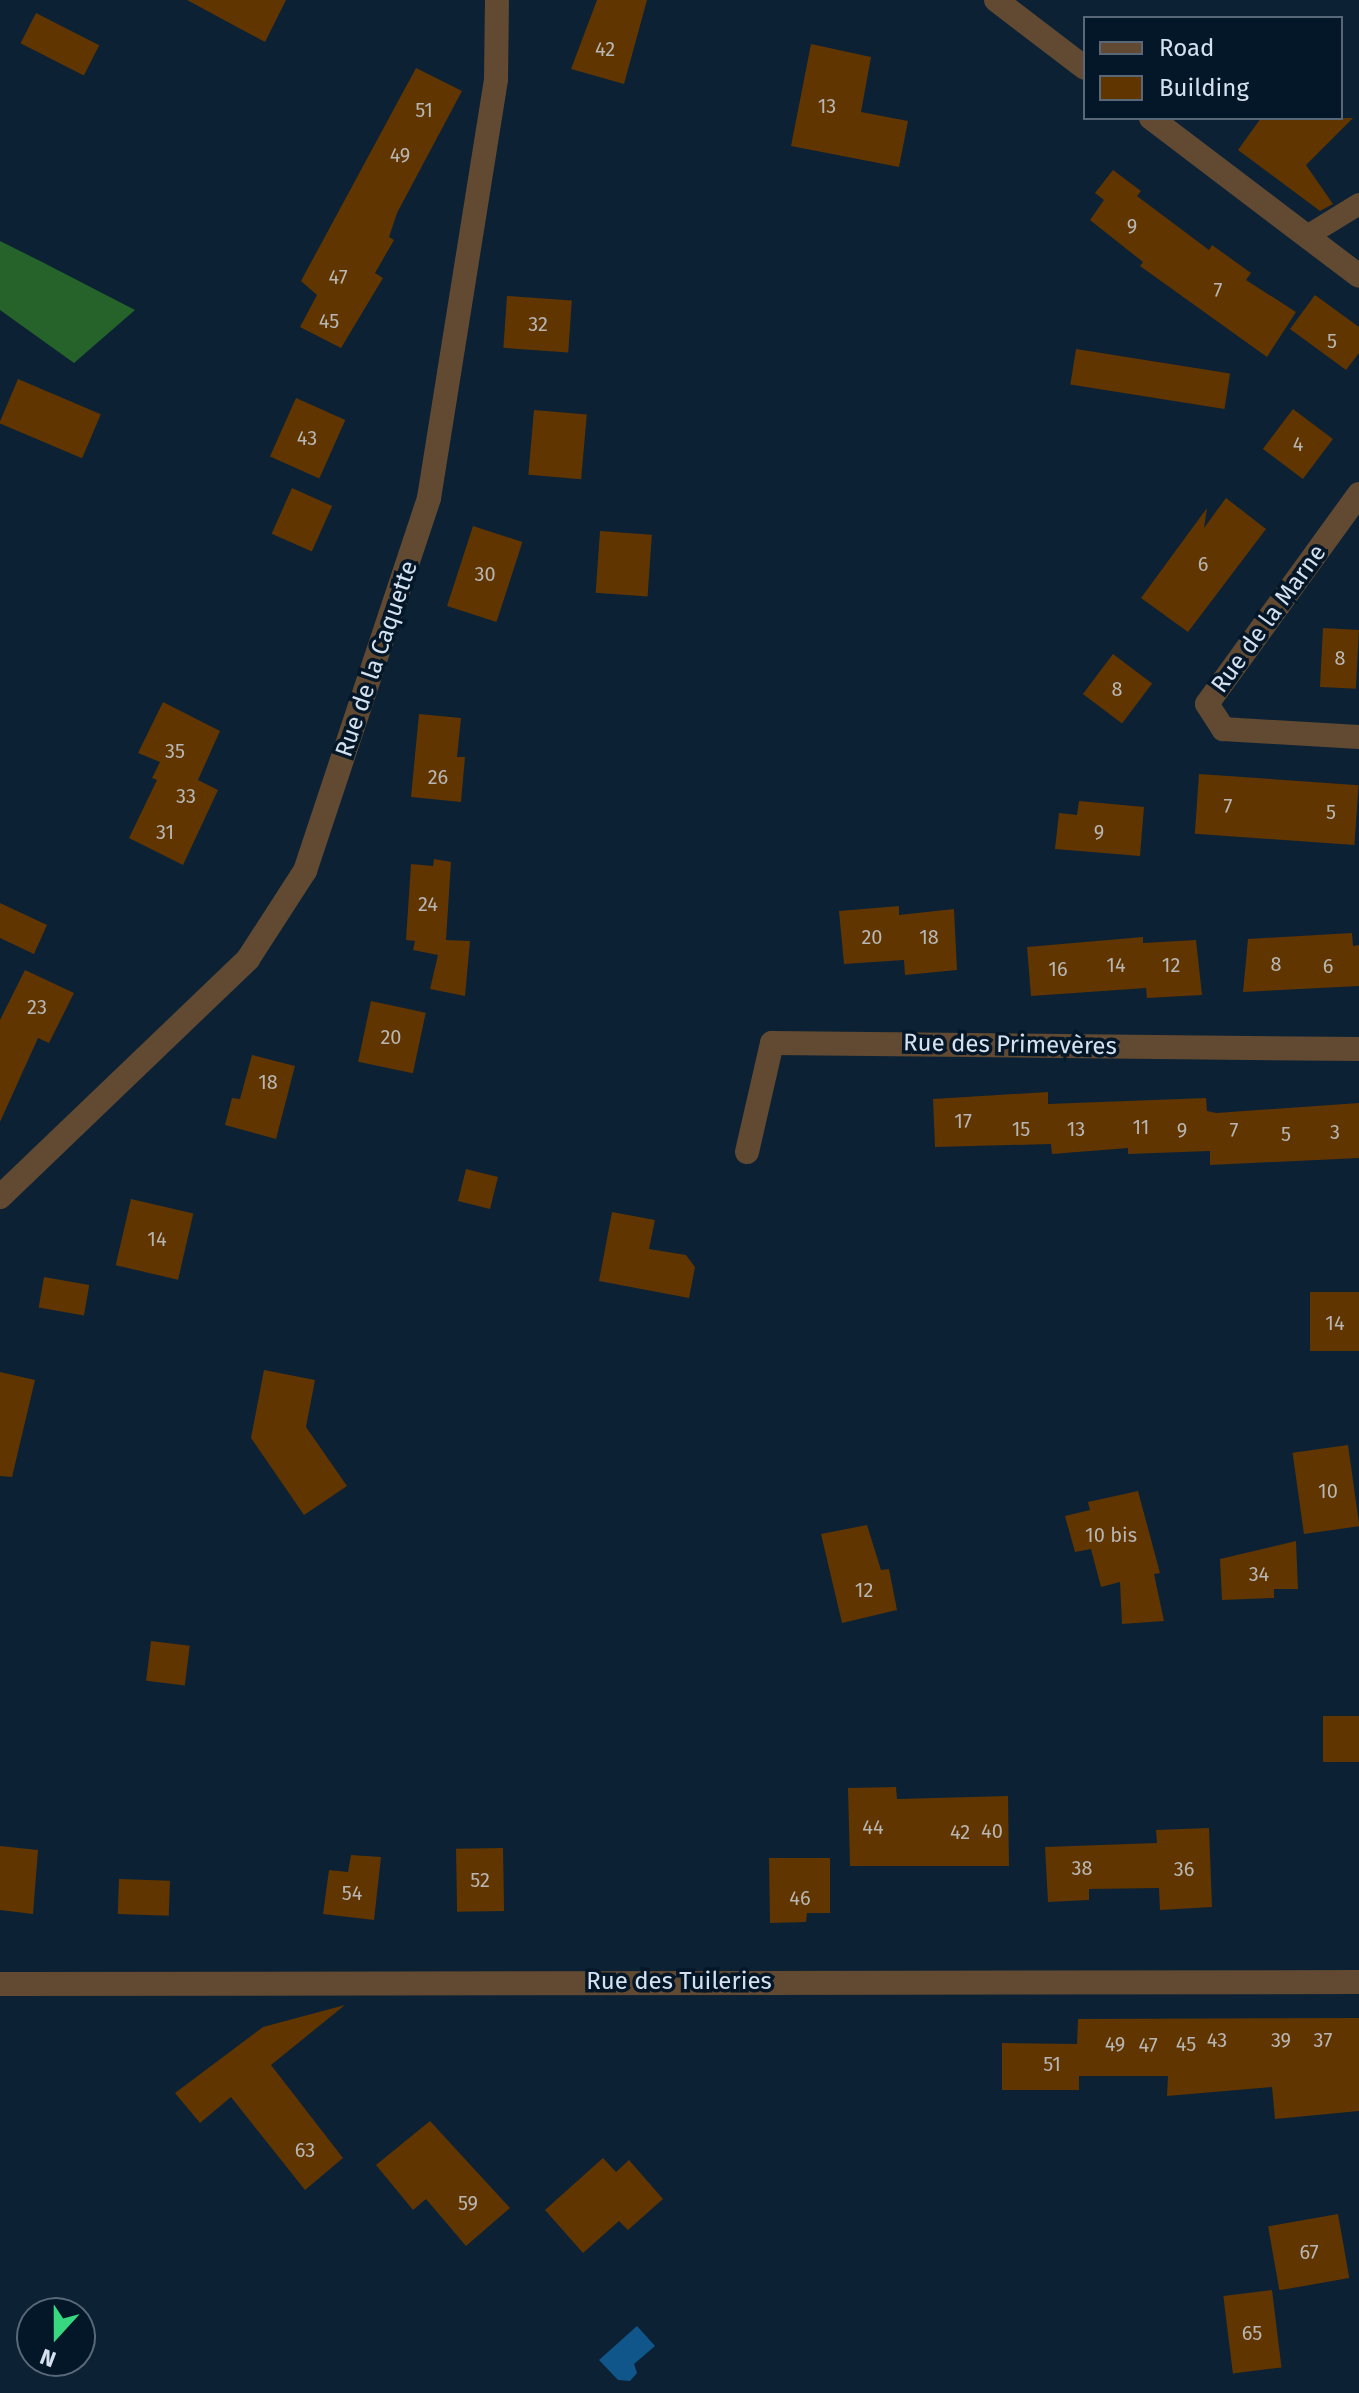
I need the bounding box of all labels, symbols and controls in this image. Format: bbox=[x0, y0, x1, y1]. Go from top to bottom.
legend bbox=[1083, 16, 1343, 120]
text: Road bbox=[1159, 34, 1214, 62]
house number: 42 bbox=[595, 37, 615, 61]
text: Building bbox=[1159, 74, 1249, 102]
house number: 13 bbox=[818, 94, 836, 118]
house number: 51 bbox=[415, 98, 433, 122]
house number: 49 bbox=[390, 143, 410, 167]
house number: 9 bbox=[1127, 214, 1137, 238]
house number: 47 bbox=[328, 265, 348, 289]
house number: 7 bbox=[1214, 278, 1222, 302]
house number: 45 bbox=[319, 309, 339, 333]
house number: 32 bbox=[528, 312, 548, 336]
house number: 5 bbox=[1327, 329, 1337, 353]
house number: 43 bbox=[297, 426, 317, 450]
house number: 4 bbox=[1293, 432, 1303, 456]
street label: Rue de la Marne bbox=[1206, 539, 1332, 699]
house number: 6 bbox=[1198, 552, 1208, 576]
street label: Rue de la Caquette bbox=[330, 557, 424, 761]
house number: 30 bbox=[474, 562, 496, 586]
house number: 8 bbox=[1334, 646, 1346, 670]
house number: 8 bbox=[1111, 677, 1123, 701]
house number: 35 bbox=[165, 739, 185, 763]
house number: 26 bbox=[428, 765, 448, 789]
house number: 33 bbox=[176, 784, 196, 808]
house number: 7 bbox=[1224, 794, 1232, 818]
house number: 5 bbox=[1326, 800, 1336, 824]
house number: 31 bbox=[156, 820, 174, 844]
house number: 9 bbox=[1094, 820, 1104, 844]
house number: 24 bbox=[418, 892, 438, 916]
house number: 20 bbox=[861, 925, 883, 949]
house number: 18 bbox=[919, 925, 939, 949]
house number: 8 bbox=[1270, 952, 1282, 976]
house number: 14 bbox=[1106, 953, 1126, 977]
house number: 12 bbox=[1162, 953, 1180, 977]
house number: 6 bbox=[1323, 954, 1333, 978]
house number: 16 bbox=[1048, 957, 1068, 981]
house number: 23 bbox=[27, 995, 47, 1019]
house number: 20 bbox=[380, 1025, 402, 1049]
street label: Rue des Primevères bbox=[903, 1029, 1117, 1061]
house number: 18 bbox=[258, 1070, 278, 1094]
house number: 17 bbox=[954, 1109, 972, 1133]
house number: 11 bbox=[1132, 1115, 1150, 1139]
house number: 15 bbox=[1012, 1117, 1030, 1141]
house number: 13 bbox=[1067, 1117, 1085, 1141]
house number: 9 bbox=[1177, 1118, 1187, 1142]
house number: 7 bbox=[1230, 1118, 1238, 1142]
house number: 3 bbox=[1330, 1120, 1340, 1144]
house number: 5 bbox=[1281, 1122, 1291, 1146]
house number: 14 bbox=[147, 1227, 167, 1251]
house number: 14 bbox=[1325, 1311, 1345, 1335]
house number: 10 bbox=[1318, 1479, 1338, 1503]
house number: 10 bis bbox=[1085, 1523, 1137, 1547]
house number: 34 bbox=[1249, 1562, 1269, 1586]
house number: 12 bbox=[855, 1578, 873, 1602]
house number: 44 bbox=[862, 1815, 884, 1839]
house number: 40 bbox=[981, 1819, 1003, 1843]
house number: 42 bbox=[950, 1820, 970, 1844]
house number: 38 bbox=[1072, 1856, 1092, 1880]
house number: 36 bbox=[1174, 1857, 1194, 1881]
house number: 52 bbox=[470, 1868, 490, 1892]
house number: 54 bbox=[342, 1881, 362, 1905]
house number: 46 bbox=[789, 1886, 811, 1910]
street label: Rue des Tuileries bbox=[586, 1968, 772, 1996]
house number: 43 bbox=[1207, 2028, 1227, 2052]
house number: 39 bbox=[1271, 2028, 1291, 2052]
house number: 37 bbox=[1314, 2028, 1332, 2052]
house number: 49 bbox=[1105, 2032, 1125, 2056]
house number: 45 bbox=[1176, 2032, 1196, 2056]
house number: 47 bbox=[1138, 2033, 1158, 2057]
house number: 51 bbox=[1043, 2052, 1061, 2076]
house number: 63 bbox=[295, 2138, 315, 2162]
house number: 59 bbox=[458, 2191, 478, 2215]
house number: 67 bbox=[1299, 2240, 1319, 2264]
north arrow bbox=[16, 2297, 96, 2377]
house number: 65 bbox=[1242, 2321, 1262, 2345]
text: N bbox=[36, 2343, 60, 2373]

